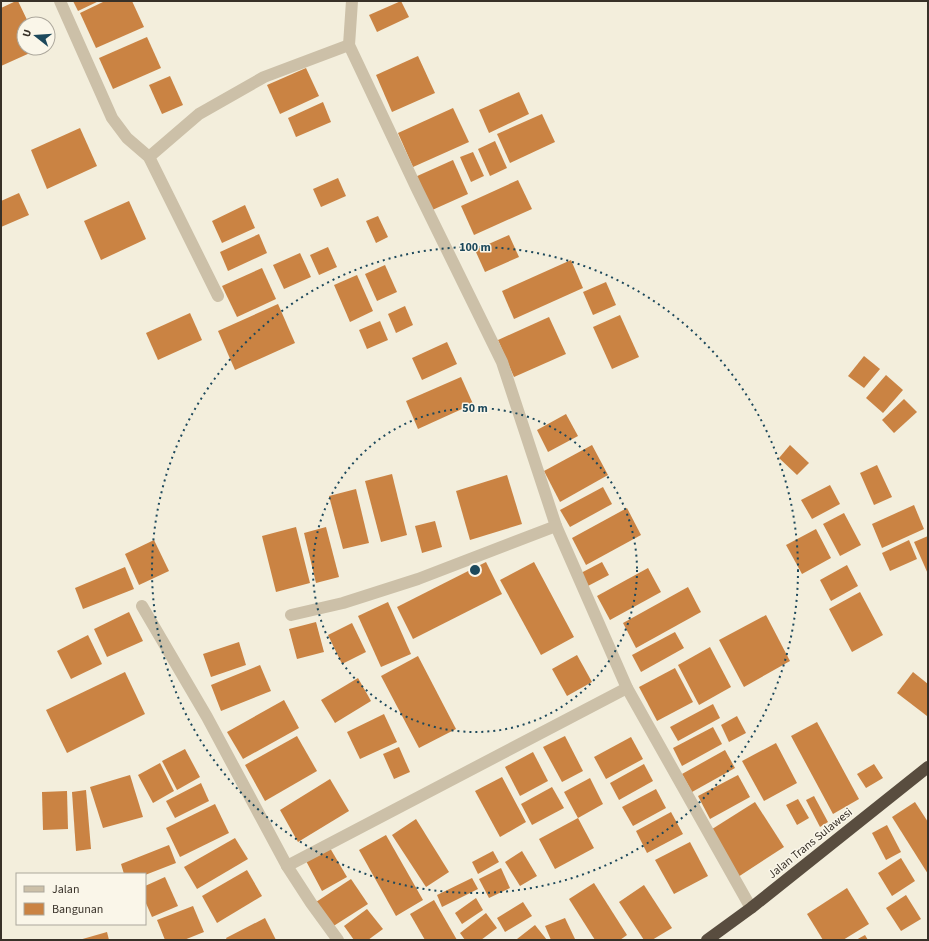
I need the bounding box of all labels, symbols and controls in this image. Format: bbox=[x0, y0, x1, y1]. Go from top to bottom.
north arrow bbox=[16, 16, 56, 56]
text: U bbox=[19, 28, 35, 39]
text: 100 m bbox=[459, 239, 491, 256]
text: 50 m bbox=[462, 400, 488, 417]
centre of rings bbox=[468, 563, 482, 577]
street label: Jalan Trans Sulawesi bbox=[764, 804, 856, 883]
legend bbox=[16, 873, 146, 925]
text: Jalan bbox=[52, 881, 79, 898]
text: Bangunan bbox=[52, 901, 103, 918]

